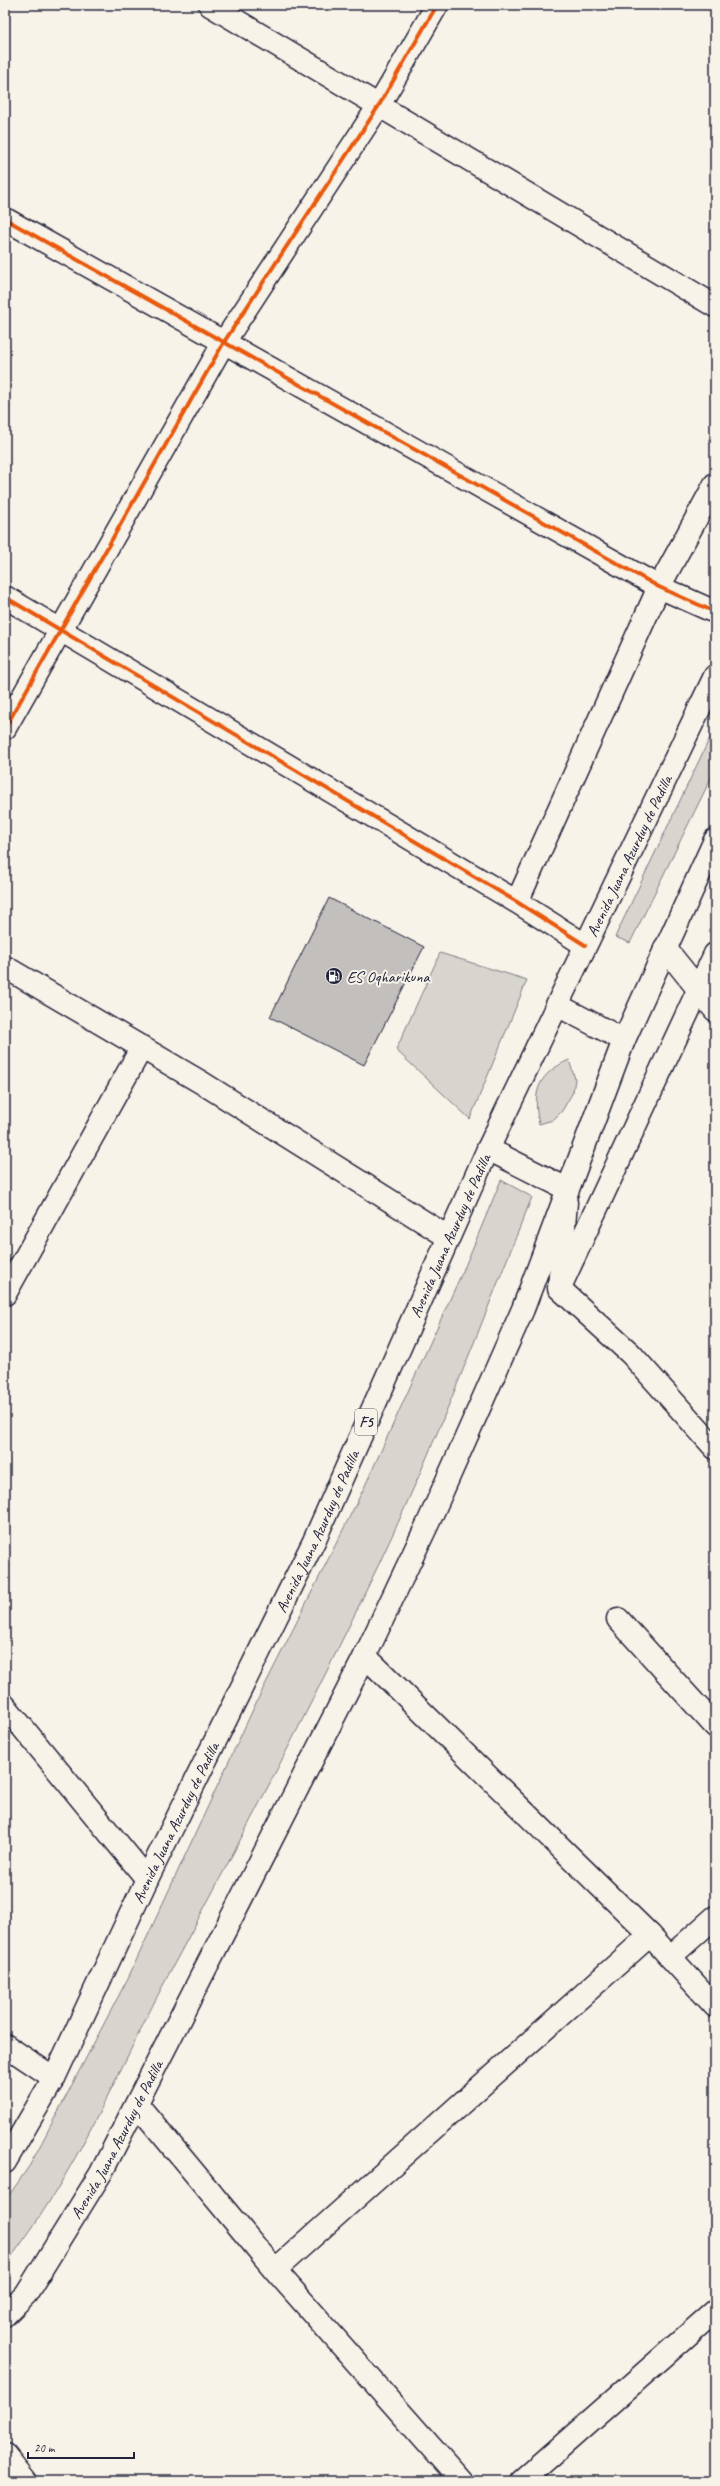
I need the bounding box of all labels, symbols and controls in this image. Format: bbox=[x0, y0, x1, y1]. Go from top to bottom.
street label: Avenida Juana Azurduy de Padilla bbox=[582, 771, 677, 940]
fuel station icon: ES Oqharikuna bbox=[324, 966, 344, 986]
place label: ES Oqharikuna bbox=[347, 967, 430, 987]
street label: Avenida Juana Azurduy de Padilla bbox=[405, 1150, 496, 1321]
road number: F5 bbox=[355, 1409, 377, 1435]
street label: Avenida Juana Azurduy de Padilla bbox=[271, 1446, 365, 1616]
street label: Avenida Juana Azurduy de Padilla bbox=[128, 1738, 225, 1907]
street label: Avenida Juana Azurduy de Padilla bbox=[66, 2056, 168, 2223]
scale bar bbox=[28, 2434, 134, 2460]
text: 20 m bbox=[34, 2440, 56, 2456]

